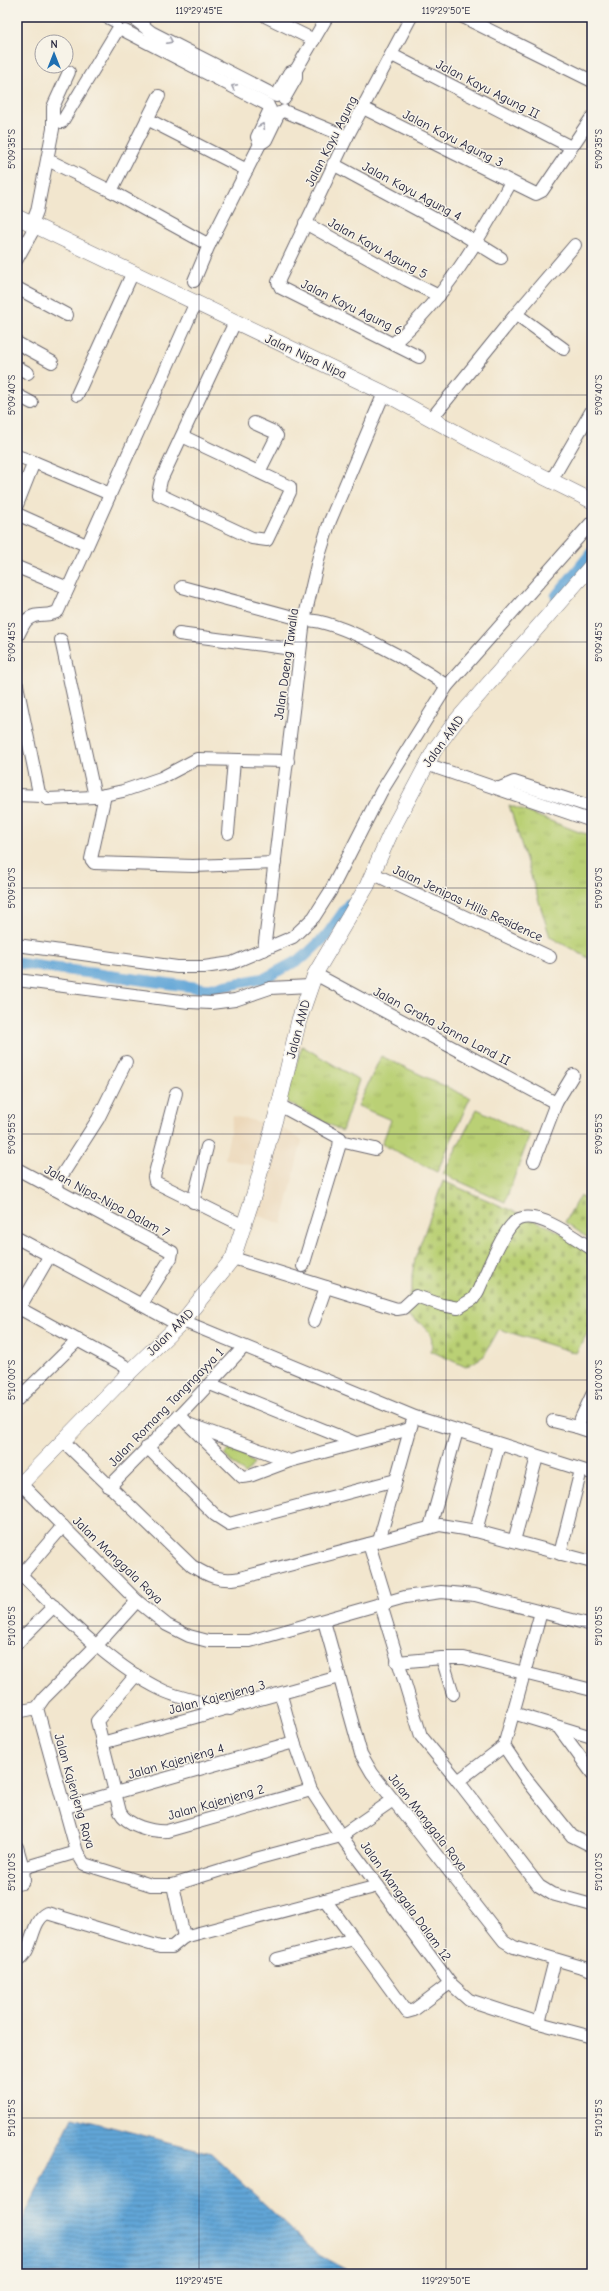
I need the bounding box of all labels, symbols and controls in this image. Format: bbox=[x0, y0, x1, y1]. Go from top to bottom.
text: 119°29'45"E bbox=[175, 5, 223, 17]
text: 119°29'50"E bbox=[422, 5, 470, 17]
north arrow bbox=[34, 34, 74, 74]
one-way arrow bbox=[166, 36, 173, 44]
text: N bbox=[50, 38, 58, 51]
street label: Jalan Kayu Agung II bbox=[434, 56, 542, 122]
one-way arrow bbox=[230, 85, 238, 92]
street label: Jalan Kayu Agung bbox=[302, 93, 360, 189]
street label: Jalan Kayu Agung 3 bbox=[400, 106, 506, 170]
one-way arrow bbox=[257, 123, 265, 130]
text: 5°09'35"S bbox=[6, 129, 18, 169]
text: 5°09'35"S bbox=[593, 129, 605, 169]
street label: Jalan Kayu Agung 4 bbox=[360, 158, 464, 224]
street label: Jalan Kayu Agung 5 bbox=[326, 215, 430, 281]
street label: Jalan Kayu Agung 6 bbox=[299, 276, 405, 338]
street label: Jalan Nipa Nipa bbox=[263, 331, 349, 381]
text: 5°09'40"S bbox=[6, 374, 18, 415]
text: 5°09'40"S bbox=[593, 374, 605, 415]
street label: Jalan Daeng Tawalla bbox=[271, 607, 301, 721]
text: 5°09'45"S bbox=[6, 622, 18, 662]
text: 5°09'45"S bbox=[593, 622, 605, 662]
street label: Jalan AMD bbox=[419, 712, 467, 770]
street label: Jalan Jenipas Hills Residence bbox=[391, 862, 546, 945]
text: 5°09'50"S bbox=[6, 867, 18, 909]
text: 5°09'50"S bbox=[593, 867, 605, 909]
street label: Jalan Graha Janna Land II bbox=[371, 984, 513, 1068]
street label: Jalan AMD bbox=[283, 998, 313, 1060]
text: 5°09'55"S bbox=[6, 1113, 18, 1154]
text: 5°09'55"S bbox=[593, 1113, 605, 1154]
street label: Jalan Nipa-Nipa Dalam 7 bbox=[42, 1162, 172, 1240]
street label: Jalan AMD bbox=[143, 1305, 197, 1359]
street label: Jalan Romang Tangngayya 1 bbox=[105, 1345, 227, 1469]
text: 5°10'00"S bbox=[6, 1359, 18, 1400]
text: 5°10'00"S bbox=[593, 1359, 605, 1400]
street label: Jalan Manggala Raya bbox=[70, 1513, 166, 1607]
text: 5°10'05"S bbox=[6, 1606, 18, 1646]
text: 5°10'05"S bbox=[593, 1606, 605, 1646]
street label: Jalan Kajenjeng 3 bbox=[167, 1677, 267, 1717]
street label: Jalan Kajenjeng Raya bbox=[51, 1732, 99, 1850]
street label: Jalan Kajenjeng 4 bbox=[126, 1740, 226, 1782]
street label: Jalan Manggala Raya bbox=[385, 1770, 471, 1874]
street label: Jalan Kajenjeng 2 bbox=[166, 1781, 266, 1823]
street label: Jalan Manggala Dalam 12 bbox=[357, 1838, 455, 1964]
text: 5°10'10"S bbox=[6, 1852, 18, 1891]
text: 5°10'10"S bbox=[593, 1852, 605, 1891]
text: 5°10'15"S bbox=[6, 2099, 18, 2137]
text: 5°10'15"S bbox=[593, 2099, 605, 2137]
text: 119°29'45"E bbox=[175, 2275, 223, 2287]
text: 119°29'50"E bbox=[422, 2275, 470, 2287]

